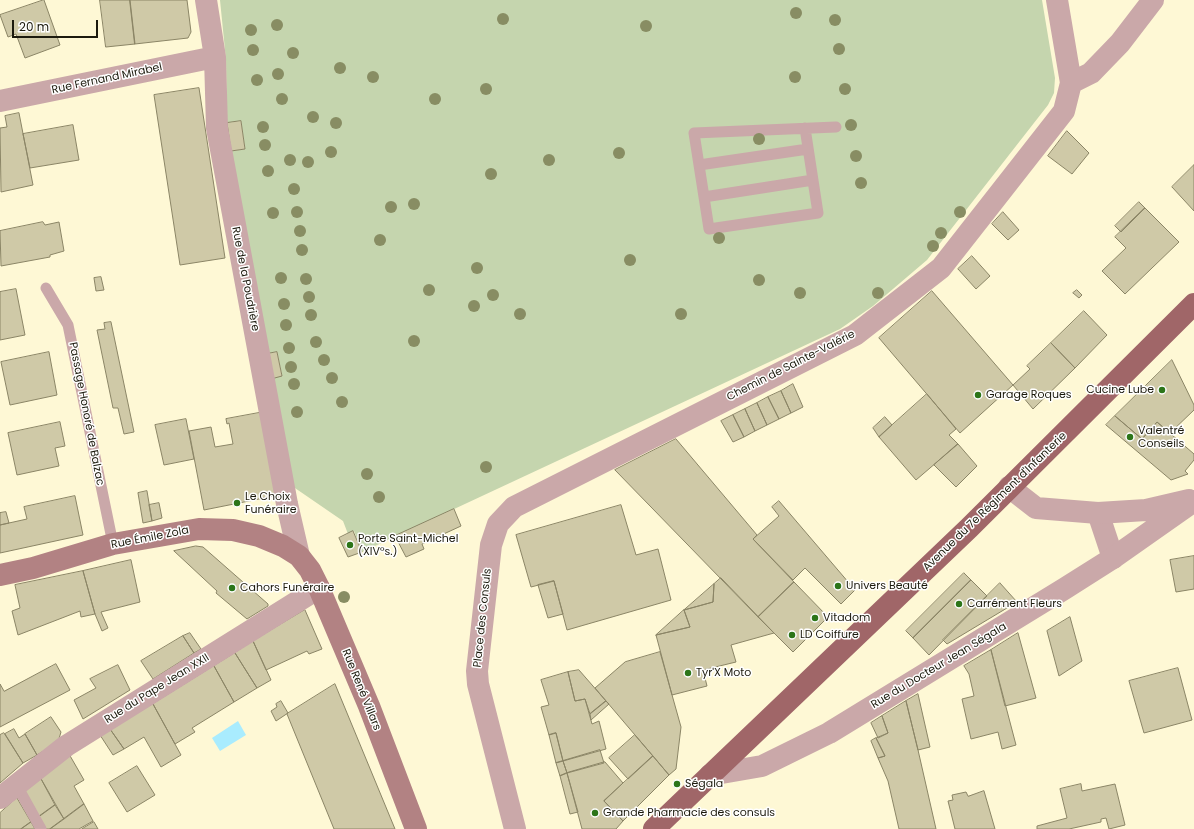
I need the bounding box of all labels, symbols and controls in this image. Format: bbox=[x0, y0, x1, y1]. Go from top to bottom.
scale bar bbox=[14, 12, 100, 38]
text: 20 m bbox=[19, 18, 49, 35]
street label: Rue Fernand Mirabel bbox=[51, 61, 163, 97]
street label: Rue de la Poudrière bbox=[228, 226, 262, 332]
street label: Chemin de Sainte-Valérie bbox=[725, 328, 857, 404]
street label: Passage Honoré de Balzac bbox=[66, 341, 106, 487]
place label: Cucine Lube bbox=[1086, 383, 1154, 397]
marker: Cucine Lube bbox=[1157, 385, 1167, 395]
place label: Garage Roques bbox=[986, 388, 1071, 402]
marker: Garage Roques bbox=[973, 390, 983, 400]
place label: Valentré Conseils bbox=[1138, 424, 1184, 450]
street label: Avenue du 7e Régiment d'Infanterie bbox=[920, 430, 1070, 574]
marker: Valentré Conseils bbox=[1125, 432, 1135, 442]
place label: Le Choix Funéraire bbox=[245, 490, 297, 516]
marker: Le Choix Funéraire bbox=[232, 498, 242, 508]
street label: Rue Émile Zola bbox=[110, 524, 190, 552]
place label: Porte Saint-Michel (XIV°s.) bbox=[358, 532, 458, 558]
marker: Porte Saint-Michel (XIV°s.) bbox=[345, 540, 355, 550]
street label: Place des Consuls bbox=[471, 568, 495, 668]
place label: Univers Beauté bbox=[846, 579, 928, 593]
place label: Cahors Funéraire bbox=[240, 581, 334, 595]
marker: Univers Beauté bbox=[833, 581, 843, 591]
marker: Cahors Funéraire bbox=[227, 583, 237, 593]
place label: Carrément Fleurs bbox=[967, 597, 1062, 611]
marker: Carrément Fleurs bbox=[954, 599, 964, 609]
place label: Vitadom bbox=[823, 611, 870, 625]
marker: Vitadom bbox=[810, 613, 820, 623]
street label: Rue du Docteur Jean Ségala bbox=[869, 620, 1009, 712]
place label: LD Coiffure bbox=[800, 628, 859, 642]
marker: LD Coiffure bbox=[787, 630, 797, 640]
street label: Rue René Villars bbox=[339, 647, 383, 733]
street label: Rue du Pape Jean XXII bbox=[102, 651, 212, 727]
place label: Tyr'X Moto bbox=[696, 666, 751, 680]
marker: Tyr'X Moto bbox=[683, 668, 693, 678]
place label: Ségala bbox=[685, 777, 723, 791]
marker: Ségala bbox=[672, 779, 682, 789]
place label: Grande Pharmacie des consuls bbox=[603, 806, 775, 820]
marker: Grande Pharmacie des consuls bbox=[590, 808, 600, 818]

